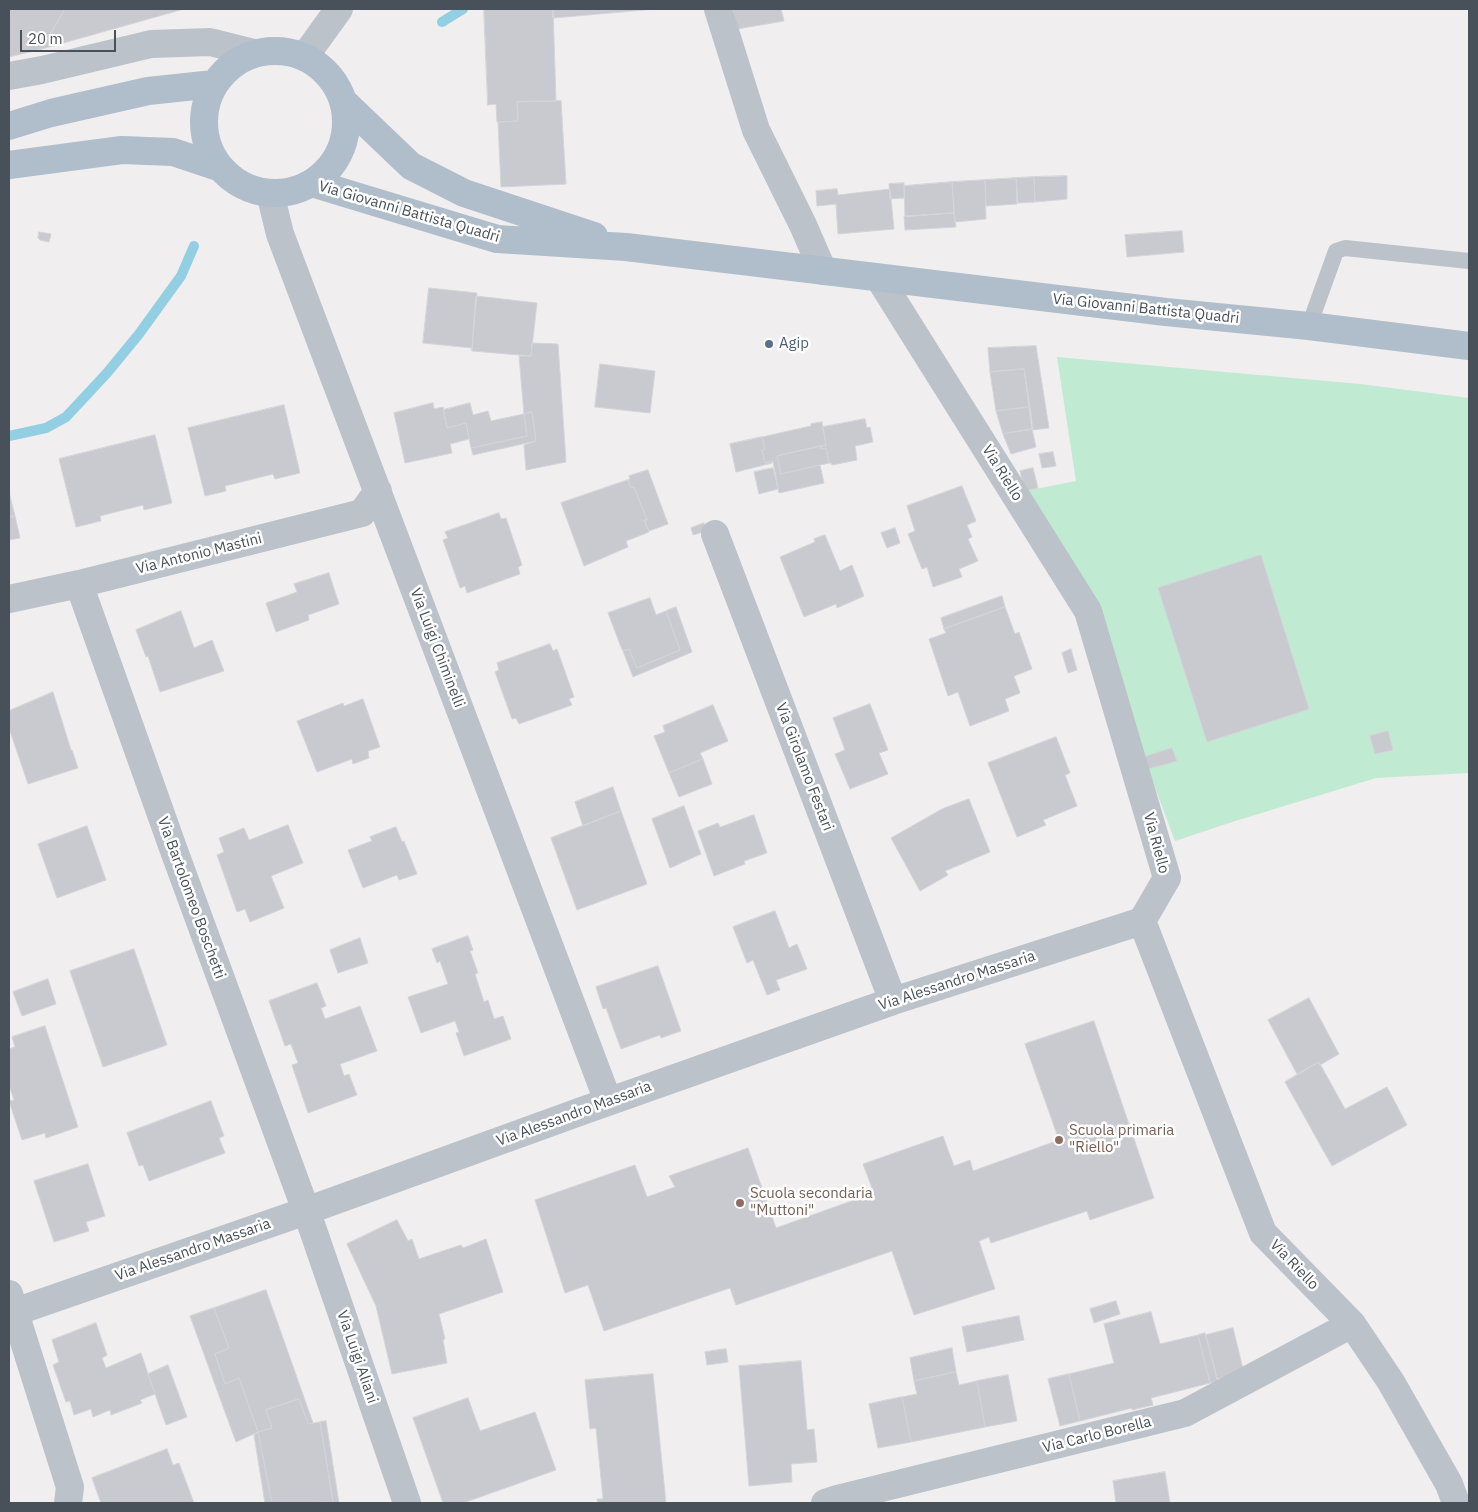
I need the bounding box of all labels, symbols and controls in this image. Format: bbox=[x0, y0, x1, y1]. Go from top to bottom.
scale bar bbox=[22, 20, 119, 52]
text: 20 m bbox=[28, 29, 63, 48]
street label: Via Giovanni Battista Quadri bbox=[316, 178, 502, 246]
street label: Via Giovanni Battista Quadri bbox=[1052, 290, 1240, 328]
place label: Agip bbox=[779, 335, 809, 353]
marker: Agip bbox=[763, 338, 775, 350]
street label: Via Riello bbox=[978, 442, 1026, 504]
street label: Via Antonio Mastini bbox=[134, 530, 264, 578]
street label: Via Luigi Chiminelli bbox=[406, 586, 468, 710]
street label: Via Girolamo Festari bbox=[771, 701, 837, 833]
street label: Via Riello bbox=[1139, 810, 1173, 876]
street label: Via Bartolomeo Boschetti bbox=[153, 815, 229, 981]
street label: Via Alessandro Massaria bbox=[876, 947, 1038, 1015]
street label: Via Alessandro Massaria bbox=[494, 1078, 654, 1150]
place label: Scuola primaria "Riello" bbox=[1069, 1122, 1174, 1157]
marker: Scuola primaria "Riello" bbox=[1053, 1134, 1065, 1146]
place label: Scuola secondaria "Muttoni" bbox=[750, 1185, 873, 1220]
marker: Scuola secondaria "Muttoni" bbox=[734, 1197, 746, 1209]
street label: Via Alessandro Massaria bbox=[113, 1215, 273, 1285]
street label: Via Riello bbox=[1266, 1236, 1322, 1294]
street label: Via Luigi Aliani bbox=[333, 1308, 381, 1406]
street label: Via Carlo Borella bbox=[1041, 1413, 1153, 1457]

